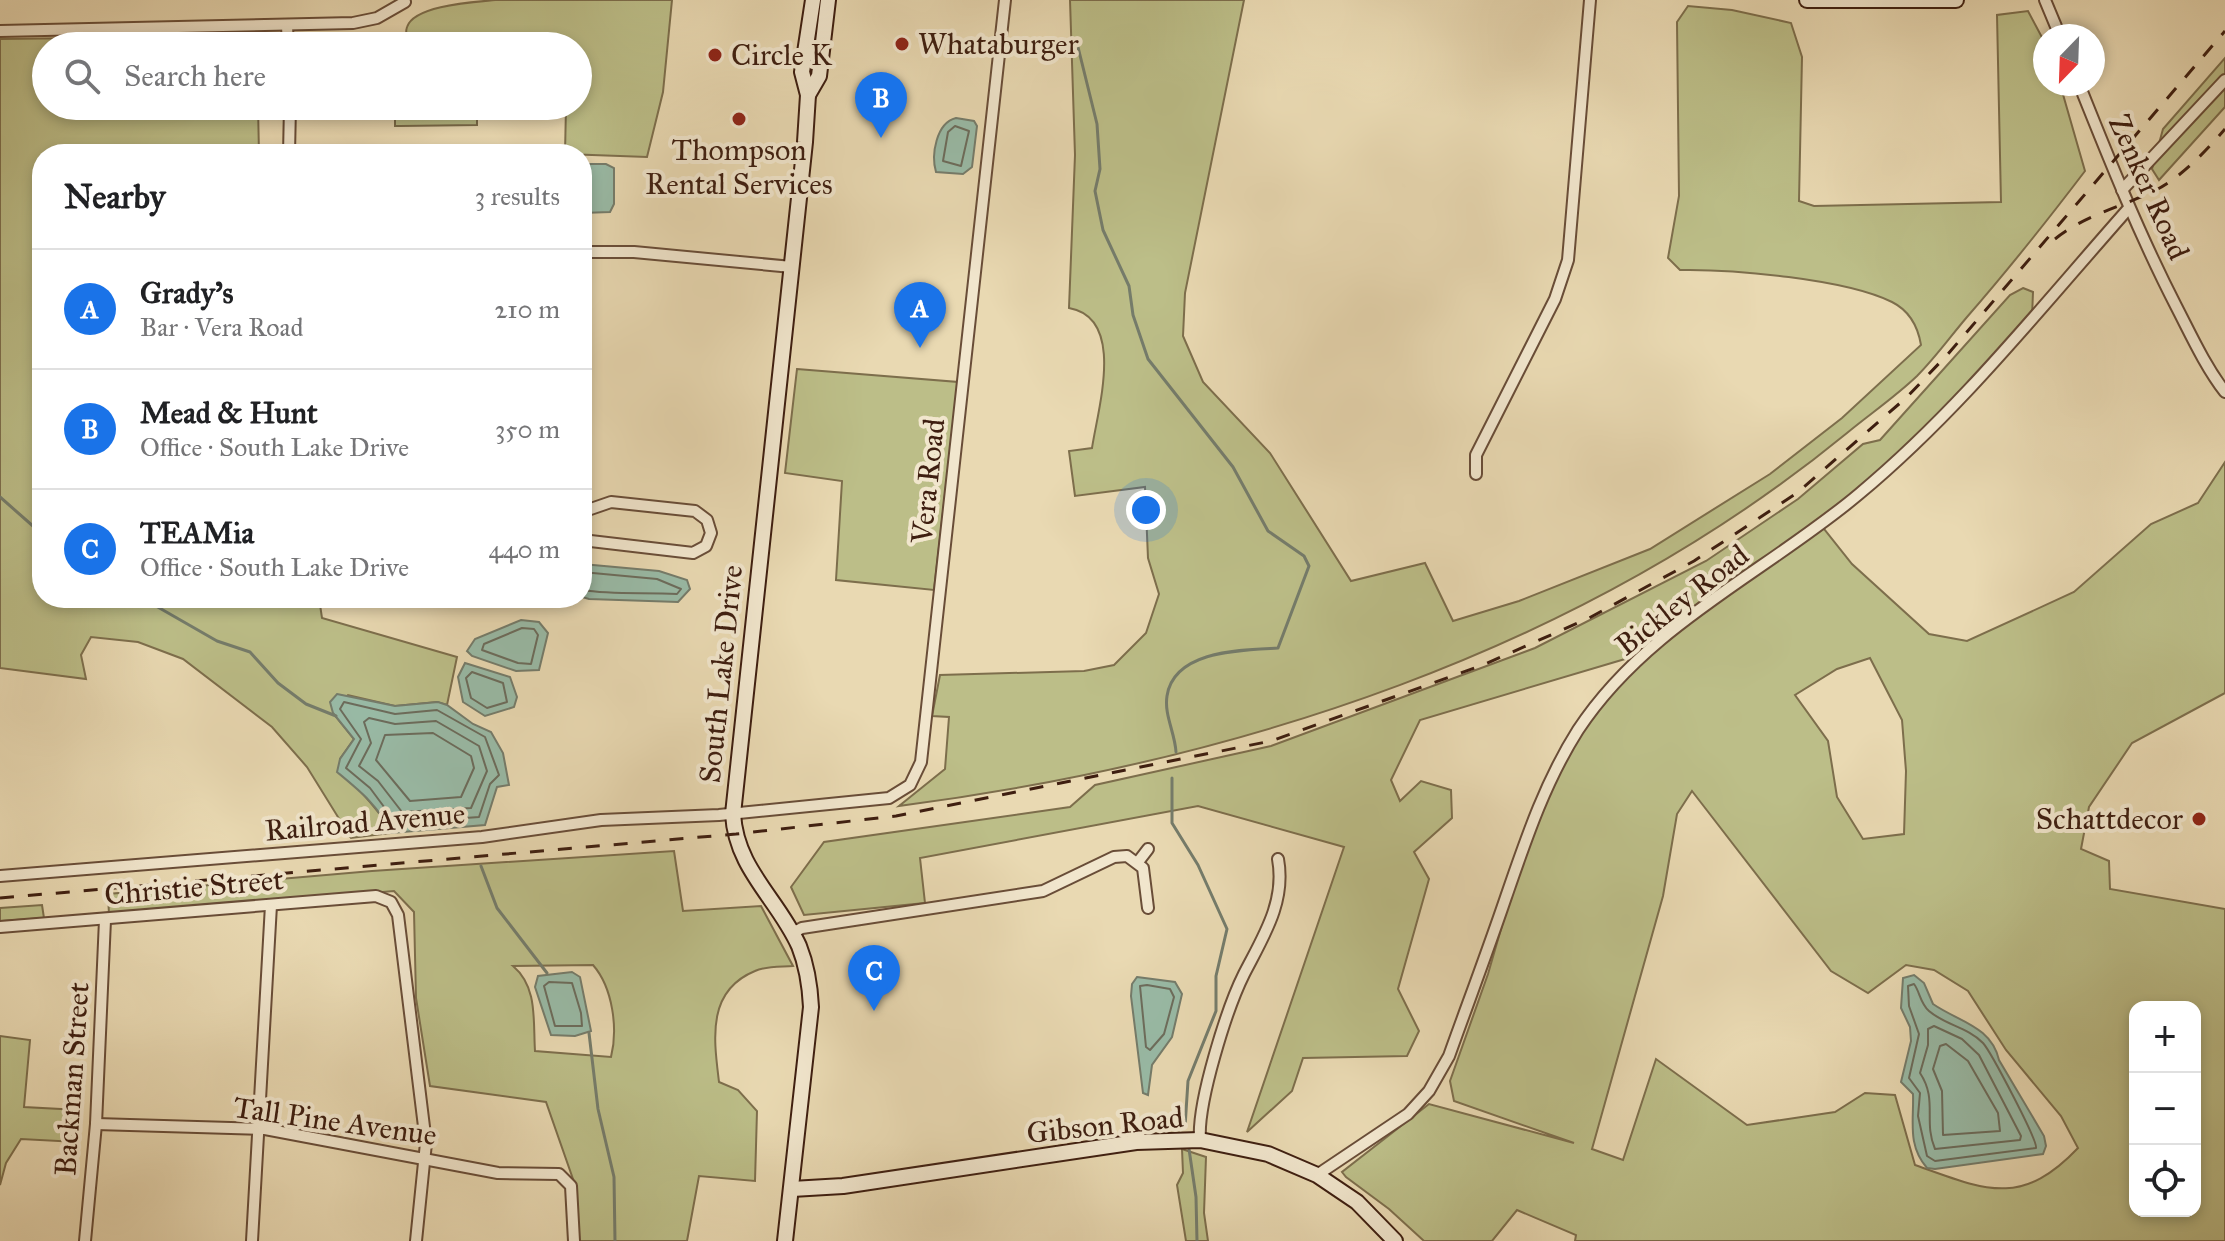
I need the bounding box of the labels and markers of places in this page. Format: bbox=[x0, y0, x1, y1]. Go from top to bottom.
place label: Whataburger bbox=[918, 26, 1080, 62]
marker: Whataburger bbox=[893, 35, 911, 53]
place label: Circle K bbox=[731, 37, 832, 73]
marker: Circle K bbox=[706, 46, 724, 64]
pin: B bbox=[855, 72, 907, 138]
marker: Thompson Rental Services bbox=[730, 110, 748, 128]
place label: Thompson Rental Services bbox=[645, 132, 833, 202]
pin: A bbox=[894, 282, 946, 348]
place label: Schattdecor bbox=[2036, 801, 2184, 837]
marker: Schattdecor bbox=[2190, 810, 2208, 828]
pin: C bbox=[848, 945, 900, 1011]

